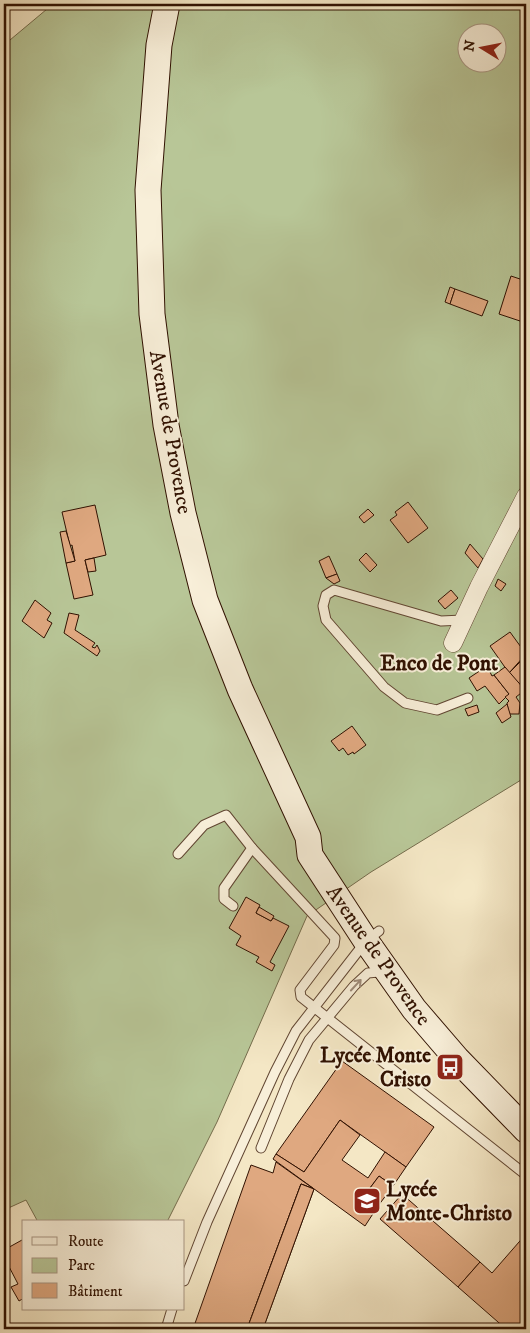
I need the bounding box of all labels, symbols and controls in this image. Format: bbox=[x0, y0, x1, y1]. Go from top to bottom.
north arrow bbox=[458, 22, 508, 72]
text: N bbox=[460, 38, 480, 53]
street label: Avenue de Provence bbox=[143, 348, 197, 516]
district label: Enco de Pont bbox=[380, 650, 498, 677]
street label: Avenue de Provence bbox=[320, 880, 436, 1031]
one-way arrow bbox=[350, 978, 362, 991]
place label: Lycée Monte Cristo bbox=[320, 1043, 431, 1093]
bus stop icon: Lycée Monte Cristo bbox=[435, 1052, 465, 1082]
place label: Lycée Monte-Christo bbox=[386, 1177, 512, 1227]
school or university icon: Lycée Monte-Christo bbox=[352, 1186, 382, 1216]
legend bbox=[22, 1220, 185, 1310]
text: Route bbox=[68, 1232, 103, 1251]
text: Parc bbox=[68, 1256, 96, 1275]
text: Bâtiment bbox=[68, 1282, 123, 1301]

